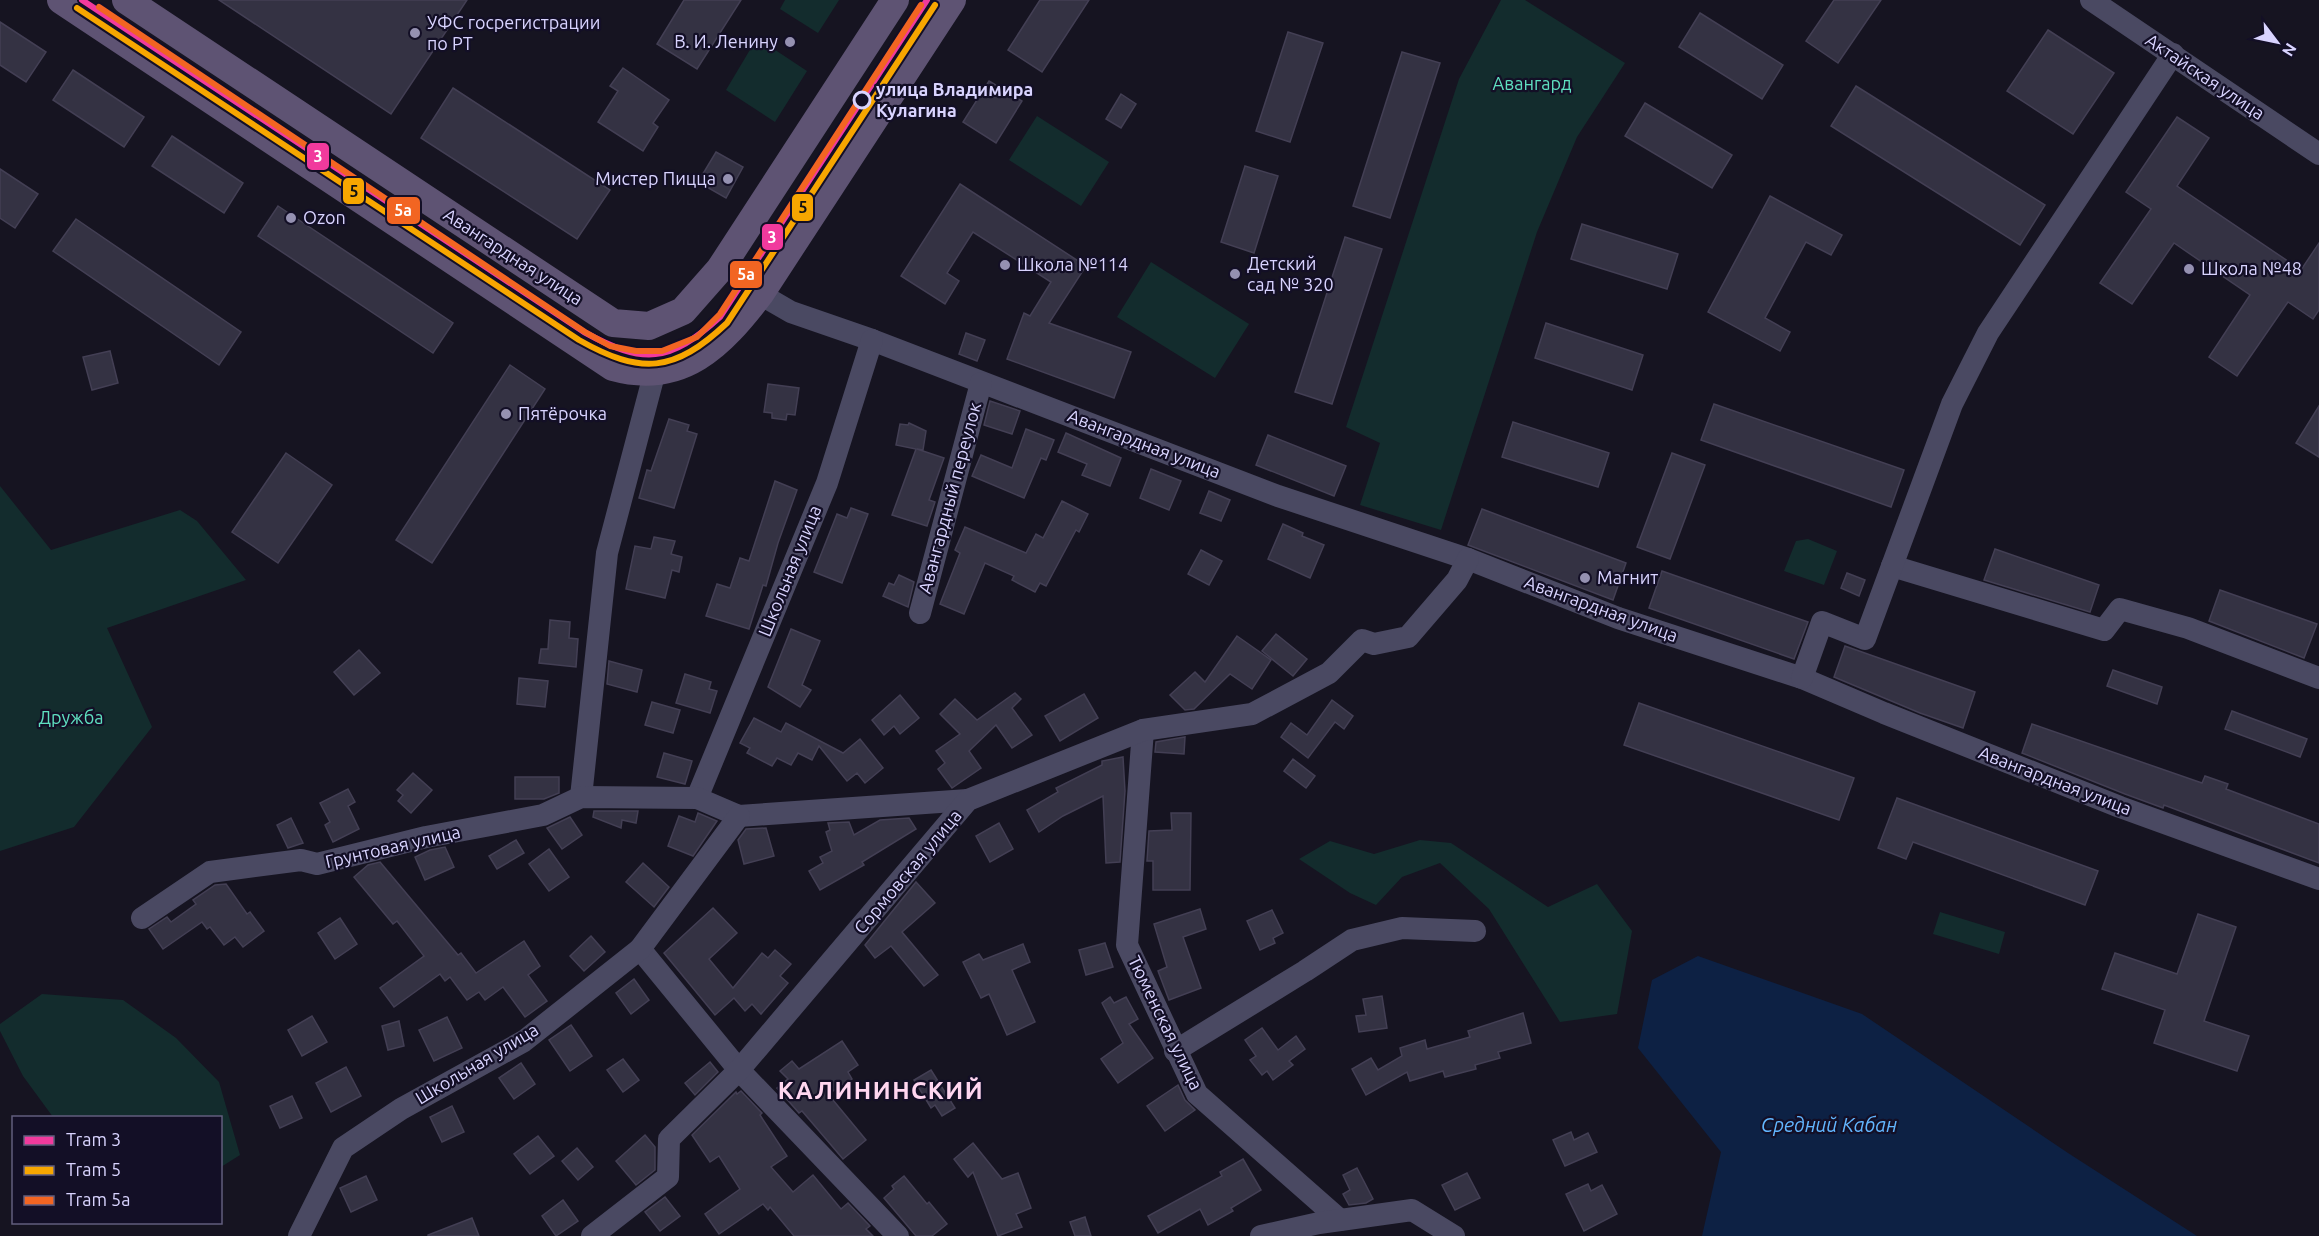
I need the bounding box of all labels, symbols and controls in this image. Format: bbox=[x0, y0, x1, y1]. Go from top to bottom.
place label: УФС госрегистрации по РТ bbox=[427, 12, 600, 53]
north arrow bbox=[2247, 12, 2307, 72]
marker: УФС госрегистрации по РТ bbox=[408, 26, 422, 40]
street label: Актайская улица bbox=[2142, 29, 2269, 123]
place label: В. И. Ленину bbox=[674, 31, 778, 51]
marker: В. И. Ленину bbox=[783, 35, 797, 49]
text: N bbox=[2279, 40, 2301, 60]
park label: Авангард bbox=[1493, 73, 1572, 93]
place label: улица Владимира Кулагина bbox=[876, 79, 1033, 120]
marker: улица Владимира Кулагина bbox=[853, 91, 871, 109]
line badge: 3 bbox=[306, 142, 330, 171]
text: 3 bbox=[313, 147, 323, 165]
place label: Мистер Пицца bbox=[595, 168, 716, 188]
marker: Мистер Пицца bbox=[721, 172, 735, 186]
line badge: 5 bbox=[342, 177, 365, 205]
text: 5 bbox=[349, 182, 359, 200]
line badge: 5 bbox=[791, 193, 814, 222]
line badge: 5а bbox=[386, 196, 421, 225]
text: 5 bbox=[798, 198, 808, 216]
text: 5а bbox=[394, 201, 412, 219]
street label: Авангардная улица bbox=[440, 204, 587, 309]
place label: Ozon bbox=[303, 207, 346, 227]
marker: Ozon bbox=[284, 211, 298, 225]
line badge: 3 bbox=[761, 223, 784, 251]
text: 3 bbox=[767, 228, 777, 246]
place label: Детский сад № 320 bbox=[1247, 253, 1334, 294]
place label: Школа №114 bbox=[1017, 254, 1128, 274]
marker: Школа №114 bbox=[998, 258, 1012, 272]
place label: Школа №48 bbox=[2201, 258, 2302, 278]
line badge: 5а bbox=[729, 260, 763, 289]
marker: Школа №48 bbox=[2182, 262, 2196, 276]
text: 5а bbox=[737, 265, 755, 283]
marker: Детский сад № 320 bbox=[1228, 267, 1242, 281]
street label: Авангардный переулок bbox=[914, 400, 984, 596]
place label: Пятёрочка bbox=[518, 403, 607, 423]
street label: Авангардная улица bbox=[1065, 405, 1223, 481]
marker: Пятёрочка bbox=[499, 407, 513, 421]
street label: Школьная улица bbox=[754, 502, 824, 639]
place label: Магнит bbox=[1597, 567, 1658, 587]
street label: Авангардная улица bbox=[1522, 571, 1681, 645]
marker: Магнит bbox=[1578, 571, 1592, 585]
park label: Дружба bbox=[39, 707, 103, 727]
street label: Авангардная улица bbox=[1976, 742, 2134, 818]
street label: Сормовская улица bbox=[850, 805, 965, 937]
street label: Грунтовая улица bbox=[323, 821, 462, 871]
street label: Тюменская улица bbox=[1125, 952, 1207, 1093]
street label: Школьная улица bbox=[411, 1019, 541, 1108]
district label: КАЛИНИНСКИЙ bbox=[778, 1077, 984, 1104]
water label: Средний Кабан bbox=[1761, 1113, 1897, 1136]
legend bbox=[12, 1116, 222, 1224]
text: Tram 3 bbox=[66, 1129, 121, 1149]
text: Tram 5 bbox=[66, 1159, 121, 1179]
text: Tram 5а bbox=[66, 1189, 131, 1209]

